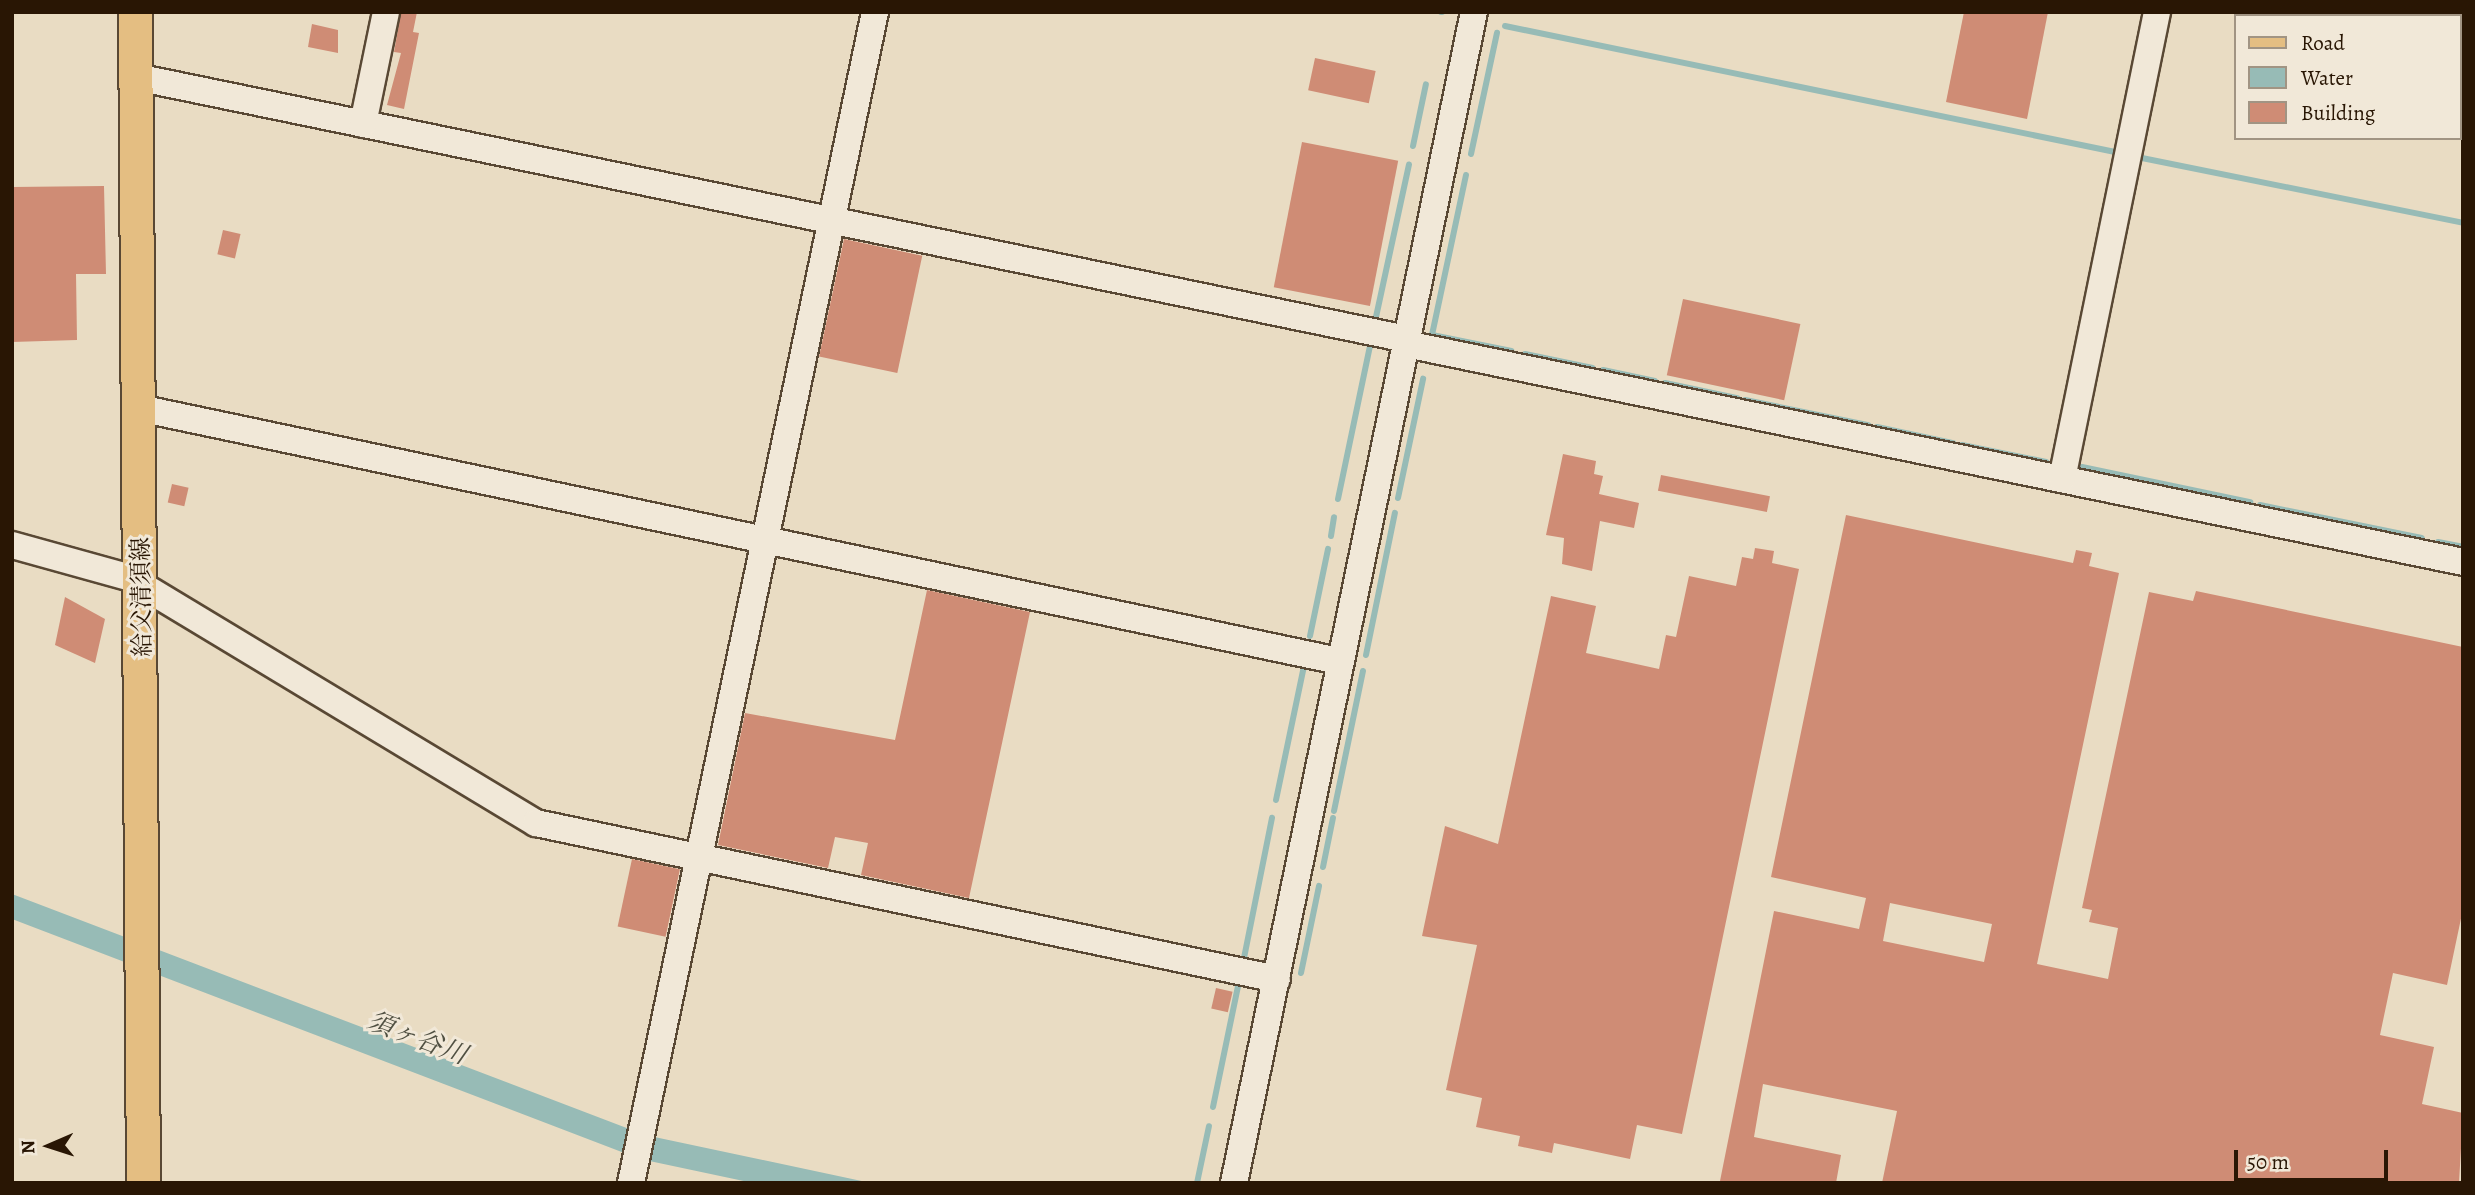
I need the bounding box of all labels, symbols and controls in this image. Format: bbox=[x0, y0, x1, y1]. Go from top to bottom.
legend bbox=[2234, 14, 2461, 140]
text: Road bbox=[2301, 29, 2345, 57]
text: Water bbox=[2301, 64, 2353, 92]
text: Building bbox=[2301, 99, 2375, 127]
street label: 給父清須線 bbox=[127, 537, 157, 657]
water label: 須ヶ谷川 bbox=[363, 1005, 471, 1071]
north arrow bbox=[14, 1111, 84, 1181]
scale bar bbox=[2237, 1136, 2391, 1180]
text: N bbox=[15, 1140, 41, 1155]
text: 50 m bbox=[2247, 1148, 2289, 1176]

